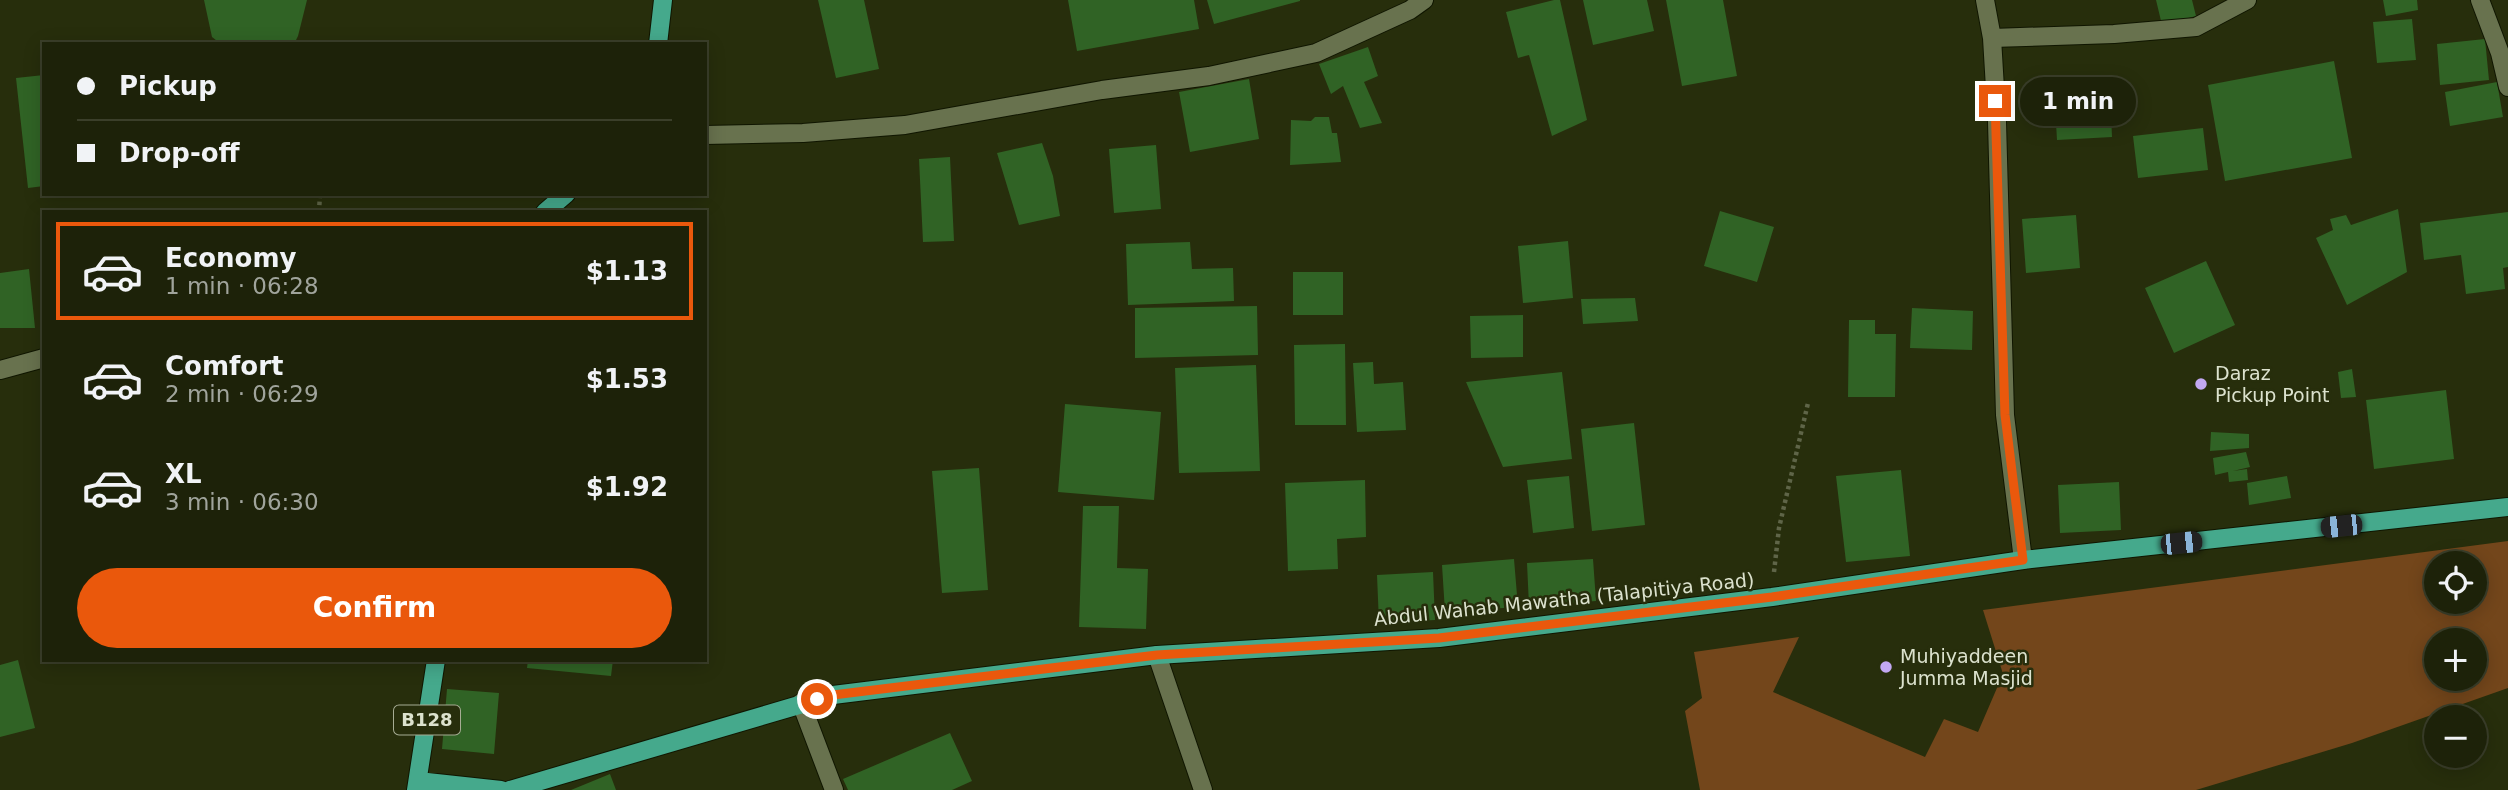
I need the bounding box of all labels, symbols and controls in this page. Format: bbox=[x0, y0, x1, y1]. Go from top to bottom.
text: Pickup bbox=[119, 71, 217, 101]
callout: 1 min bbox=[2020, 76, 2135, 126]
route end bbox=[1979, 85, 2011, 117]
text: 1 min bbox=[2042, 88, 2114, 114]
text: Drop-off bbox=[119, 138, 240, 168]
icon: car bbox=[81, 240, 144, 303]
text: Economy bbox=[165, 243, 296, 273]
text: $1.13 bbox=[586, 256, 668, 286]
text: 1 min · 06:28 bbox=[165, 273, 319, 299]
icon: car bbox=[81, 348, 144, 411]
text: Comfort bbox=[165, 351, 283, 381]
place label: Daraz Pickup Point bbox=[2215, 362, 2330, 406]
text: $1.53 bbox=[586, 364, 668, 394]
marker: Daraz Pickup Point bbox=[2193, 376, 2209, 392]
text: 2 min · 06:29 bbox=[165, 381, 319, 407]
icon: car bbox=[81, 456, 144, 519]
text: XL bbox=[165, 459, 202, 489]
text: $1.92 bbox=[586, 472, 668, 502]
text: 3 min · 06:30 bbox=[165, 489, 319, 515]
car bbox=[2320, 513, 2363, 539]
car bbox=[2160, 530, 2203, 556]
map controls bbox=[2424, 551, 2487, 768]
button: locate bbox=[2424, 551, 2487, 614]
button: Confirm bbox=[77, 568, 672, 648]
street label: Abdul Wahab Mawatha (Talapitiya Road) bbox=[1373, 568, 1755, 630]
button: + bbox=[2424, 628, 2487, 691]
place label: Muhiyaddeen Jumma Masjid bbox=[1899, 645, 2033, 689]
marker: Muhiyaddeen Jumma Masjid bbox=[1878, 659, 1894, 675]
route start bbox=[801, 683, 833, 715]
button: − bbox=[2424, 705, 2487, 768]
road number: B128 bbox=[394, 706, 460, 734]

